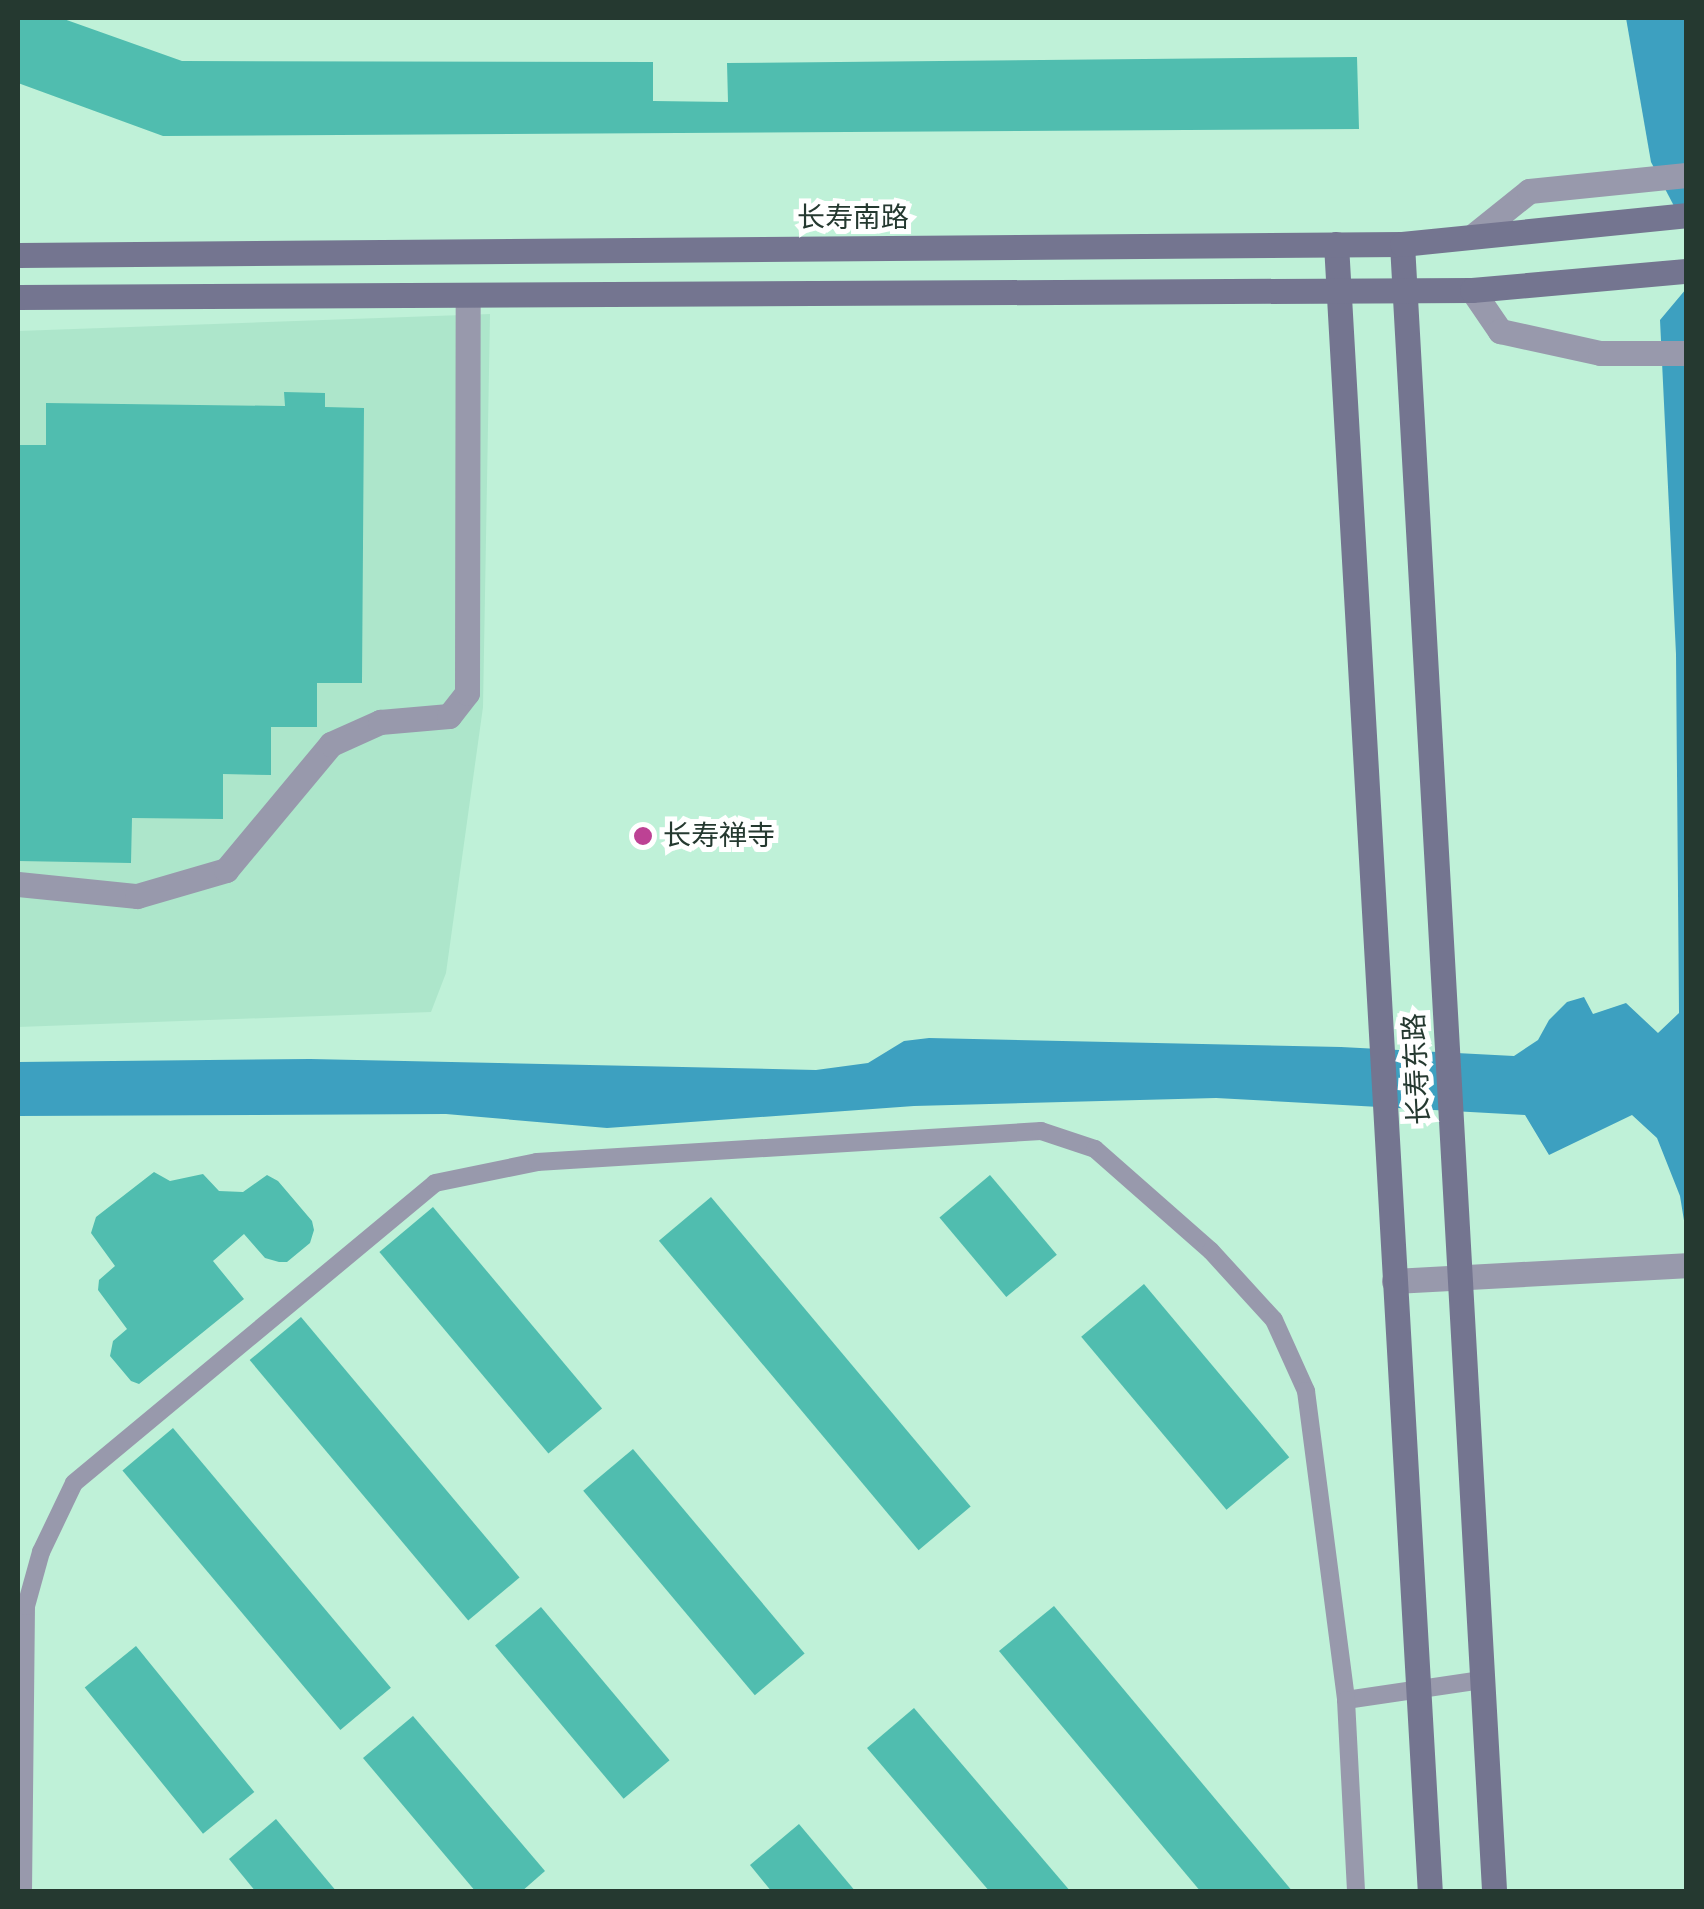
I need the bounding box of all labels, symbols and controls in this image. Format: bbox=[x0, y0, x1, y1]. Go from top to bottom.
street label: 长寿南路 bbox=[797, 201, 909, 235]
place label: 长寿禅寺 bbox=[663, 819, 775, 853]
marker: 长寿禅寺 bbox=[632, 825, 654, 847]
street label: 长寿东路 bbox=[1397, 1012, 1437, 1126]

